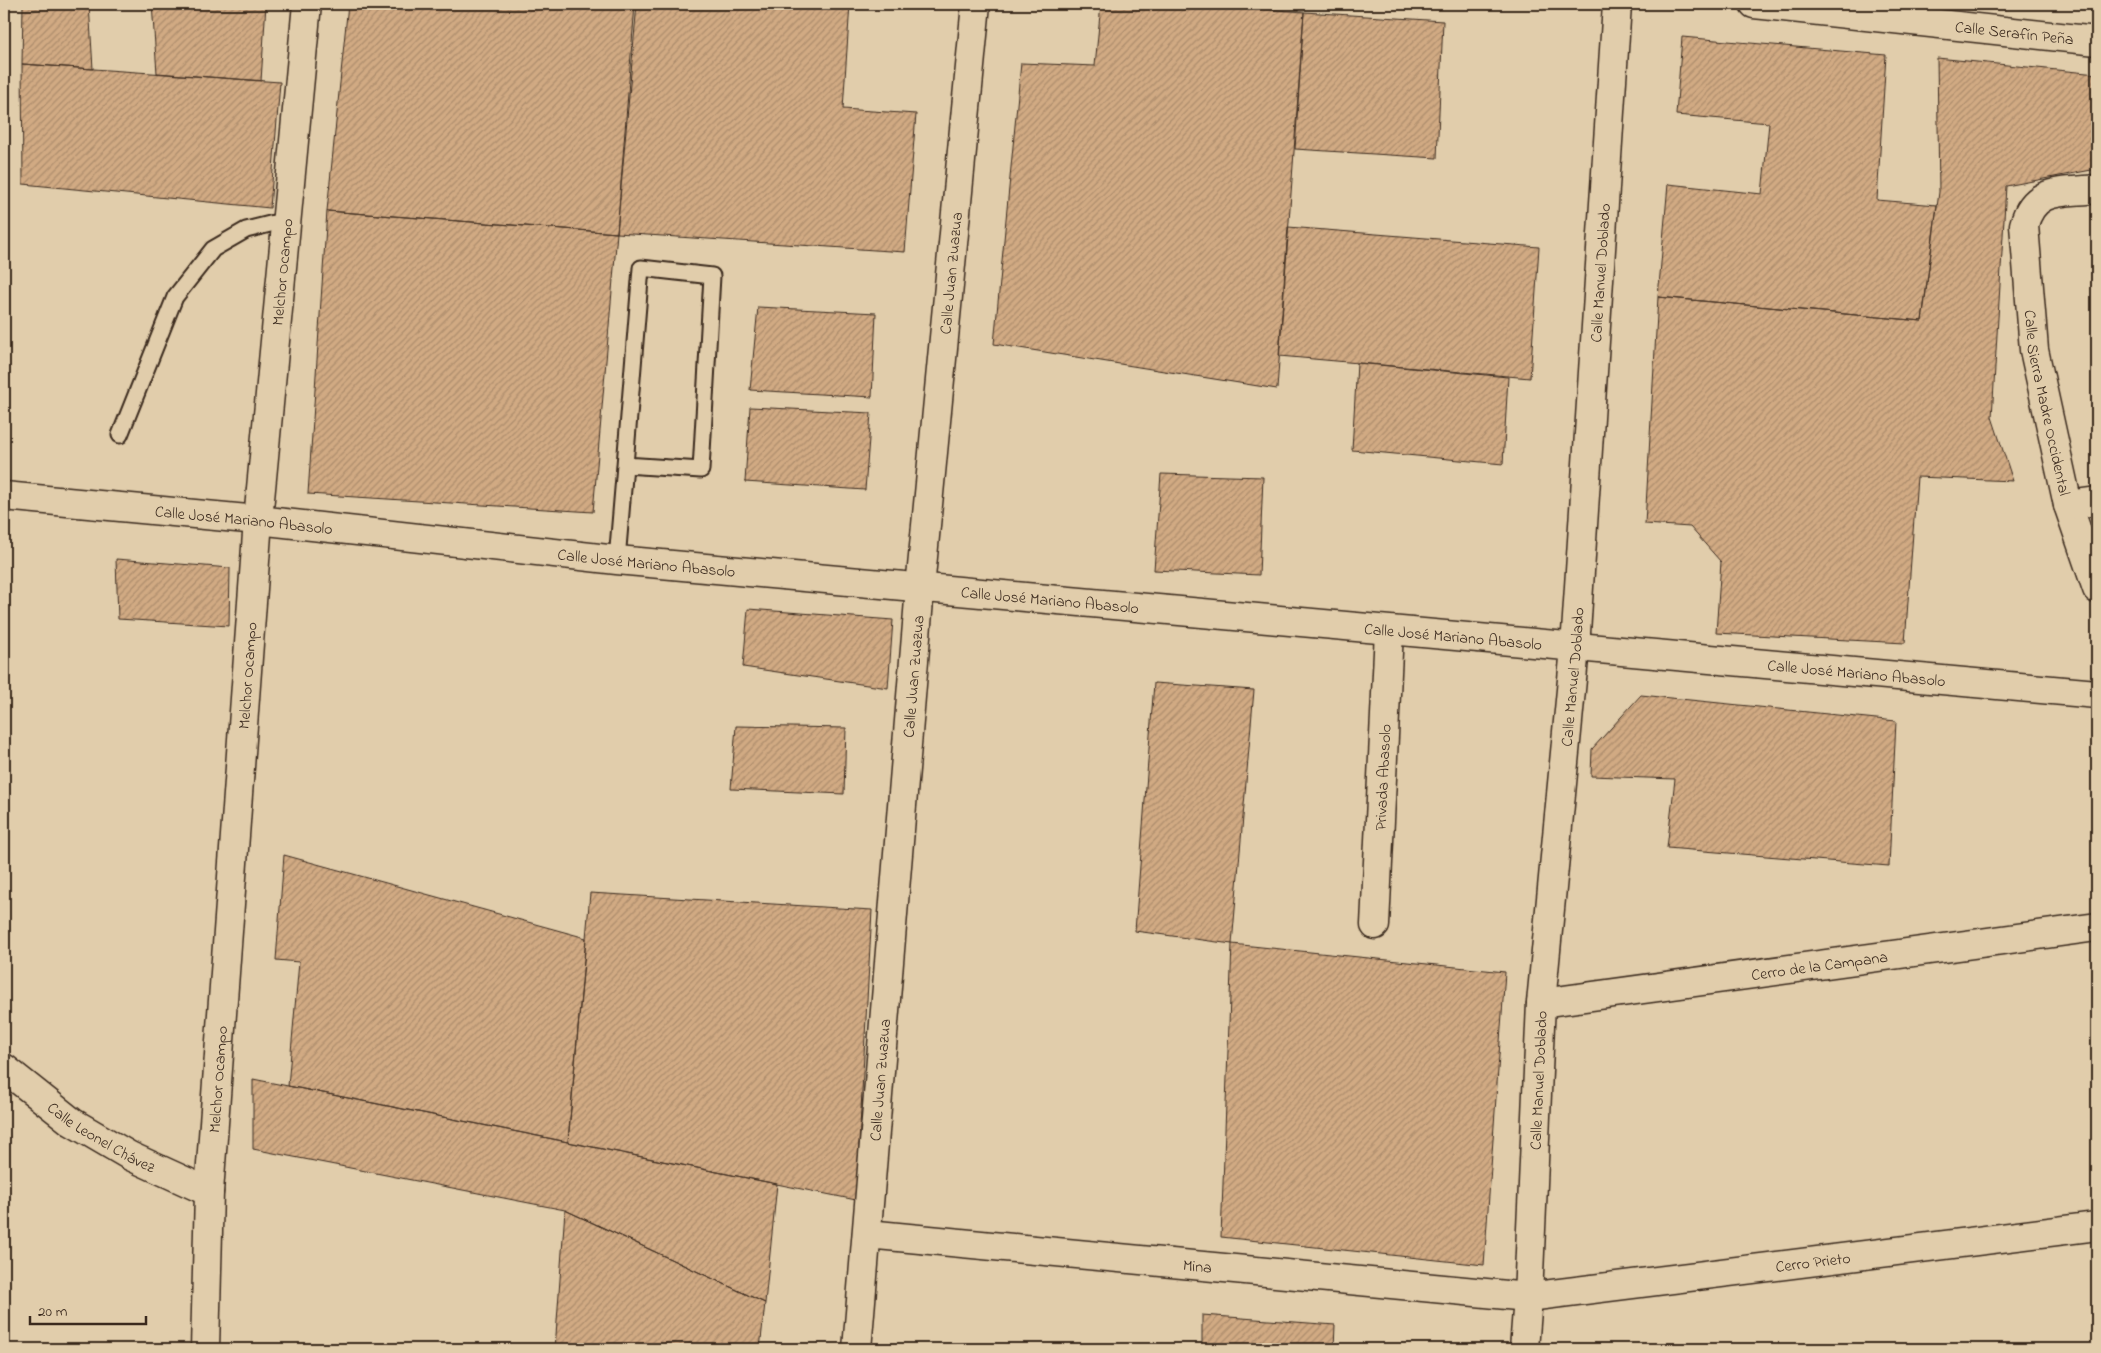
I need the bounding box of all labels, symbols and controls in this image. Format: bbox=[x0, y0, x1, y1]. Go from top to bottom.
street label: Calle Serafín Peña bbox=[1954, 16, 2075, 52]
street label: Calle Manuel Doblado bbox=[1585, 203, 1618, 343]
street label: Calle Juan Zuazua bbox=[934, 211, 970, 336]
street label: Melchor Ocampo bbox=[267, 218, 301, 327]
street label: Calle Sierra Madre Occidental bbox=[2017, 309, 2076, 498]
street label: Calle José Mariano Abasolo bbox=[154, 500, 334, 542]
street label: Calle José Mariano Abasolo bbox=[556, 543, 736, 585]
street label: Calle José Mariano Abasolo bbox=[960, 581, 1140, 621]
street label: Calle Manuel Doblado bbox=[1556, 607, 1592, 748]
street label: Calle Juan Zuazua bbox=[898, 614, 932, 739]
street label: Calle José Mariano Abasolo bbox=[1363, 618, 1543, 658]
street label: Melchor Ocampo bbox=[233, 621, 265, 730]
street label: Calle José Mariano Abasolo bbox=[1766, 654, 1946, 694]
street label: Privada Abasolo bbox=[1370, 723, 1399, 831]
street label: Cerro de la Campana bbox=[1750, 946, 1889, 988]
street label: Calle Manuel Doblado bbox=[1525, 1010, 1555, 1151]
street label: Calle Juan Zuazua bbox=[864, 1018, 898, 1142]
street label: Melchor Ocampo bbox=[203, 1025, 235, 1134]
street label: Calle Leonel Chávez bbox=[41, 1097, 159, 1180]
street label: Cerro Prieto bbox=[1774, 1247, 1852, 1280]
street label: Mina bbox=[1182, 1254, 1213, 1281]
scale bar bbox=[30, 1293, 146, 1325]
text: 20 m bbox=[38, 1301, 68, 1323]

